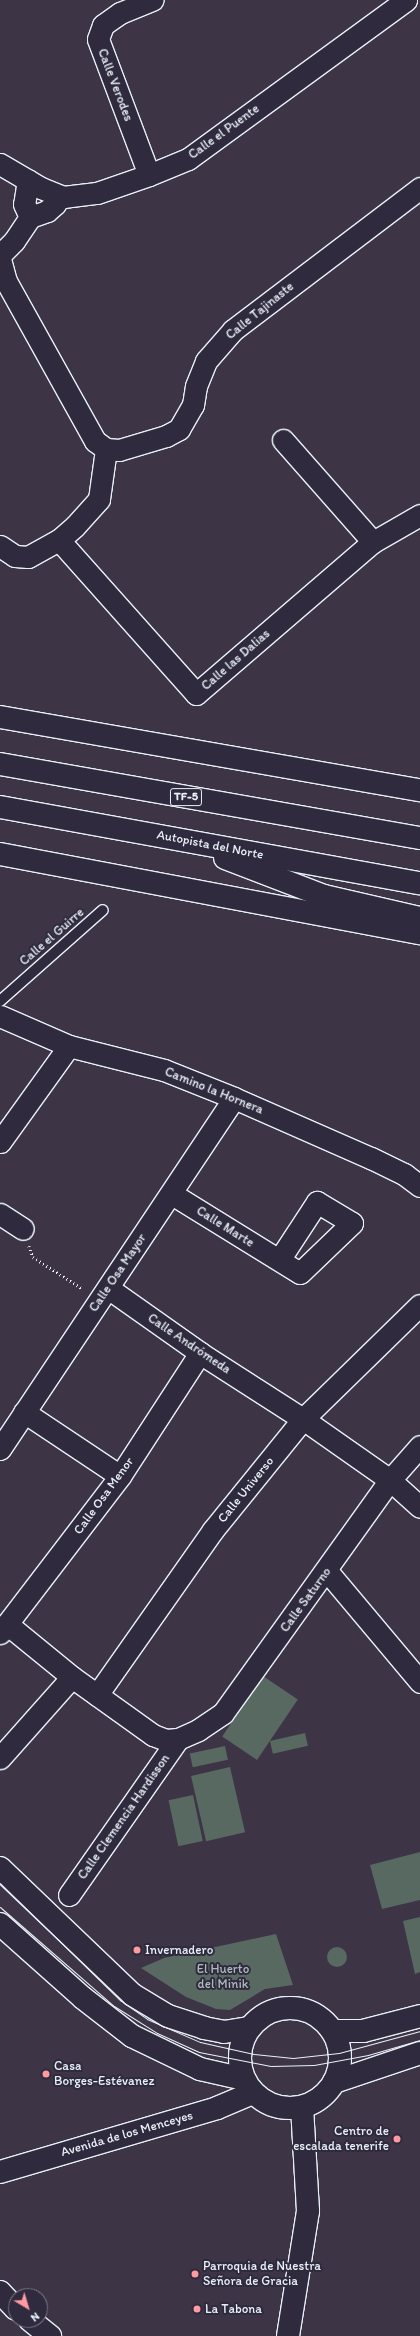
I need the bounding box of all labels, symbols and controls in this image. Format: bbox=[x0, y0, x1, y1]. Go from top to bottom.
street label: Calle Verodes bbox=[94, 47, 136, 123]
street label: Calle el Puente bbox=[186, 101, 262, 163]
street label: Calle Tajinaste bbox=[223, 279, 297, 343]
street label: Calle las Dalias bbox=[199, 626, 273, 694]
road number: TF-5 bbox=[169, 787, 203, 807]
street label: Autopista del Norte bbox=[155, 827, 265, 863]
street label: Calle el Guirre bbox=[17, 905, 87, 969]
street label: Camino la Hornera bbox=[162, 1064, 266, 1118]
street label: Calle Marte bbox=[193, 1203, 257, 1251]
street label: Calle Osa Mayor bbox=[86, 1231, 150, 1315]
street label: Calle Andrómeda bbox=[145, 1311, 233, 1377]
street label: Calle Osa Menor bbox=[71, 1454, 137, 1538]
street label: Calle Universo bbox=[215, 1454, 277, 1526]
street label: Calle Saturno bbox=[277, 1564, 335, 1636]
street label: Calle Clemencia Hardisson bbox=[75, 1751, 173, 1883]
place label: Invernadero bbox=[145, 1942, 213, 1958]
marker: Invernadero bbox=[132, 1945, 142, 1955]
park label: El Huerto del Minik bbox=[197, 1962, 249, 1993]
place label: Casa Borges-Estévanez bbox=[54, 2059, 154, 2090]
marker: Casa Borges-Estévanez bbox=[41, 2069, 51, 2079]
street label: Avenida de los Menceyes bbox=[59, 2108, 195, 2160]
place label: Centro de escalada tenerife bbox=[294, 2124, 389, 2155]
marker: Centro de escalada tenerife bbox=[392, 2134, 402, 2144]
place label: Parroquia de Nuestra Señora de Gracia bbox=[203, 2259, 321, 2290]
marker: Parroquia de Nuestra Señora de Gracia bbox=[190, 2269, 200, 2279]
north arrow bbox=[8, 2288, 48, 2328]
place label: La Tabona bbox=[205, 2301, 261, 2317]
marker: La Tabona bbox=[192, 2304, 202, 2314]
text: N bbox=[28, 2310, 42, 2324]

